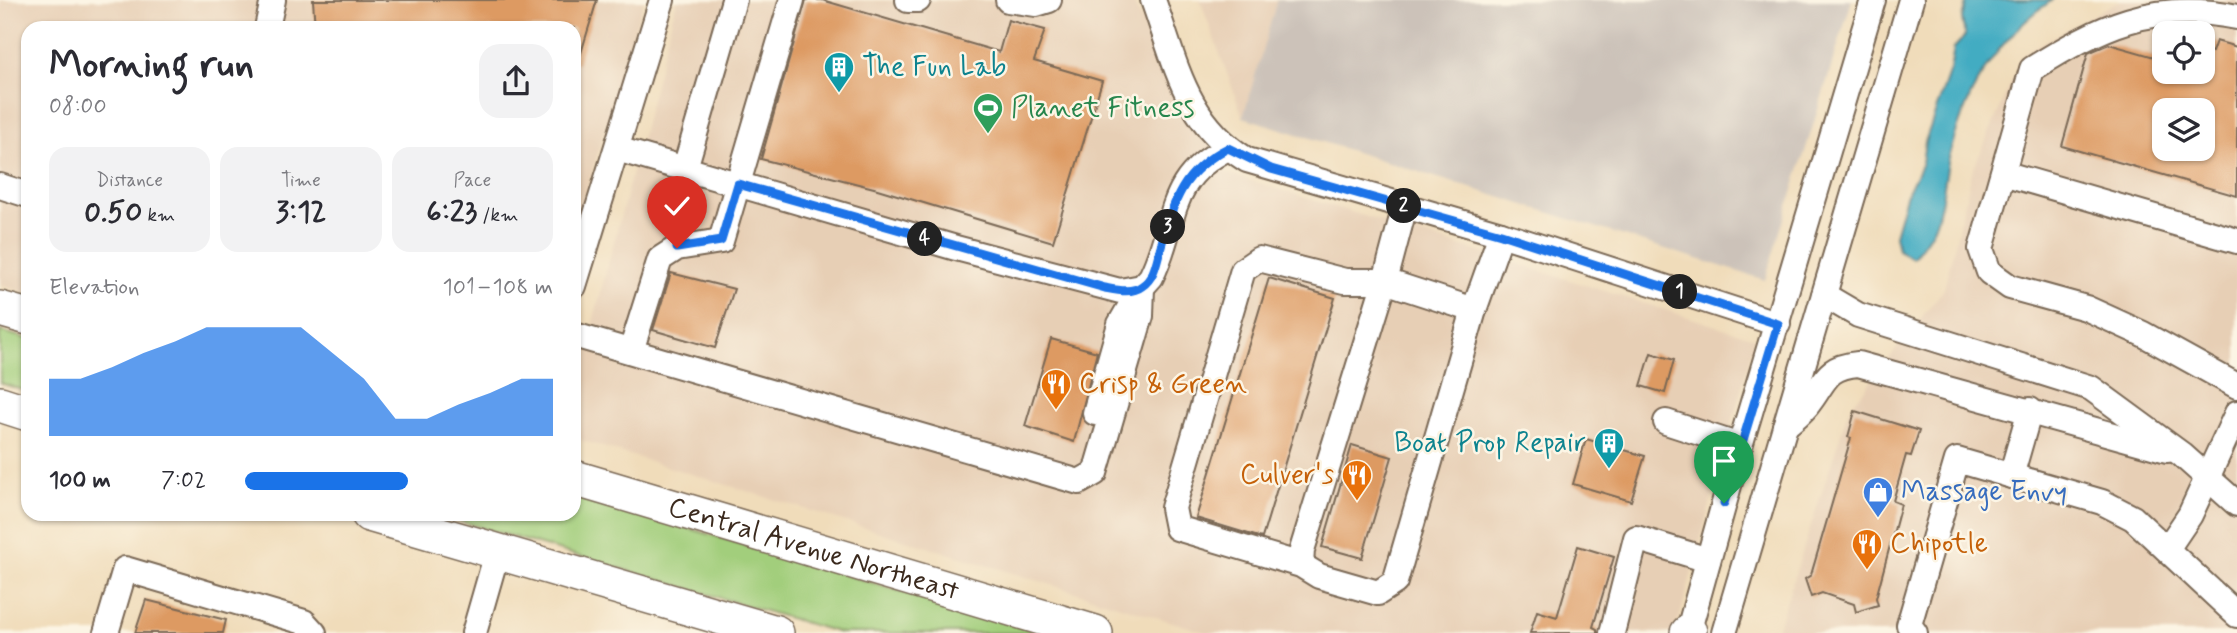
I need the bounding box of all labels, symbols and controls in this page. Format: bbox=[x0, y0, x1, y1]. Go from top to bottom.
map controls bbox=[2152, 21, 2215, 161]
button: locate bbox=[2152, 21, 2215, 84]
text: Morning run bbox=[49, 41, 254, 90]
button: share bbox=[479, 44, 553, 118]
place label: The Fun Lab bbox=[862, 49, 1006, 86]
building icon: The Fun Lab bbox=[822, 50, 856, 94]
place label: Planet Fitness bbox=[1011, 90, 1195, 127]
sports icon: Planet Fitness bbox=[971, 91, 1005, 135]
text: 08:00 bbox=[49, 92, 107, 122]
button: layers bbox=[2152, 98, 2215, 161]
text: Distance bbox=[96, 168, 163, 193]
text: Time bbox=[281, 168, 321, 193]
text: Pace bbox=[453, 168, 491, 193]
pin bbox=[647, 176, 707, 248]
icon: check bbox=[658, 187, 696, 225]
pin: 2 bbox=[1386, 188, 1422, 224]
text: 0.50 bbox=[84, 193, 142, 232]
text: 3:12 bbox=[276, 193, 326, 232]
text: 6:23 bbox=[426, 193, 477, 232]
text: 2 bbox=[1399, 193, 1408, 218]
text: km bbox=[142, 203, 175, 228]
text: /km bbox=[477, 203, 518, 228]
pin: 3 bbox=[1150, 210, 1186, 244]
text: 3 bbox=[1163, 214, 1172, 239]
pin: 4 bbox=[908, 222, 942, 256]
text: 4 bbox=[919, 226, 930, 251]
text: Elevation bbox=[49, 273, 140, 303]
text: 101–108 m bbox=[443, 273, 553, 303]
pin: 1 bbox=[1662, 274, 1698, 310]
text: 1 bbox=[1675, 279, 1684, 304]
place label: Crisp & Green bbox=[1079, 366, 1247, 403]
restaurant icon: Crisp & Green bbox=[1039, 367, 1073, 411]
place label: Boat Prop Repair bbox=[1394, 425, 1586, 462]
building icon: Boat Prop Repair bbox=[1592, 426, 1626, 470]
pin bbox=[1694, 431, 1754, 503]
icon: arrive bbox=[1705, 442, 1743, 480]
place label: Culver's bbox=[1240, 457, 1334, 494]
restaurant icon: Culver's bbox=[1340, 458, 1374, 502]
text: 100 m bbox=[49, 466, 111, 496]
text: 7:02 bbox=[161, 466, 206, 496]
place label: Massage Envy bbox=[1901, 474, 2067, 511]
shop icon: Massage Envy bbox=[1861, 475, 1895, 519]
street label: Central Avenue Northeast bbox=[664, 489, 964, 610]
place label: Chipotle bbox=[1890, 526, 1988, 563]
restaurant icon: Chipotle bbox=[1850, 527, 1884, 571]

